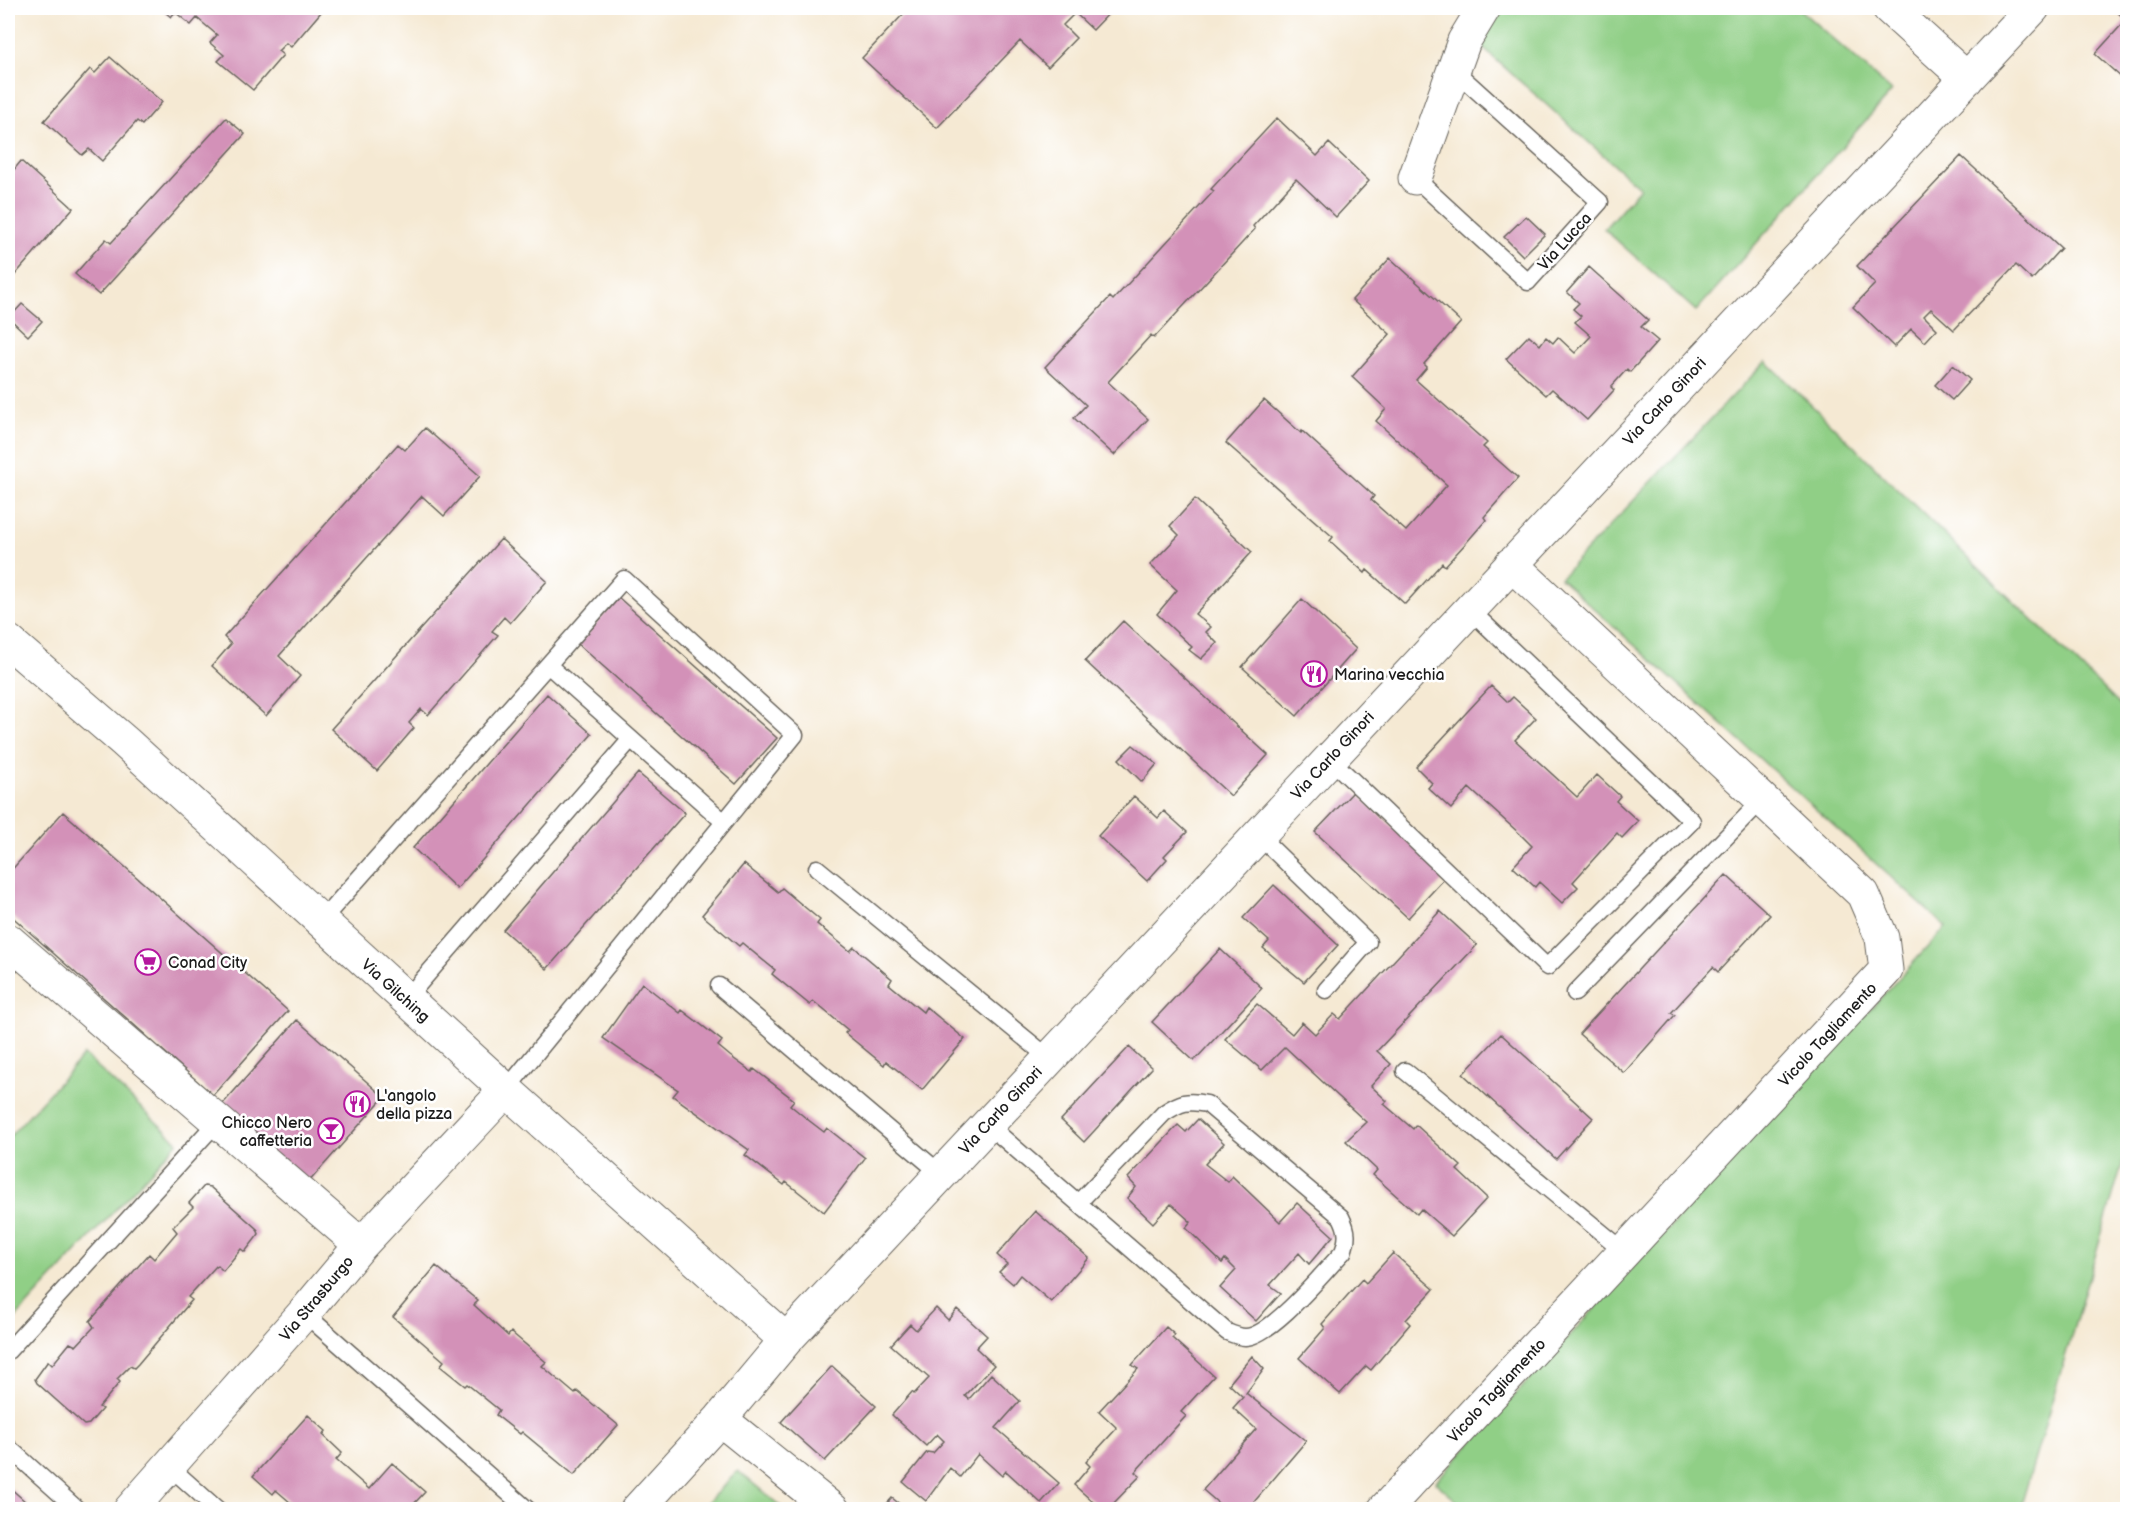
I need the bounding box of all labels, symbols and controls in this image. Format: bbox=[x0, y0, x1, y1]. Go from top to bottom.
street label: Via Lucca bbox=[1534, 209, 1596, 275]
street label: Via Carlo Ginori bbox=[1619, 354, 1711, 450]
restaurant icon: Marina vecchia bbox=[1299, 659, 1329, 689]
place label: Marina vecchia bbox=[1334, 666, 1444, 685]
street label: Via Carlo Ginori bbox=[1287, 708, 1379, 804]
supermarket icon: Conad City bbox=[133, 947, 163, 977]
place label: Conad City bbox=[168, 954, 248, 973]
street label: Via Gilching bbox=[357, 955, 433, 1027]
street label: Vicolo Tagliamento bbox=[1775, 979, 1881, 1091]
street label: Via Carlo Ginori bbox=[955, 1063, 1047, 1159]
place label: L'angolo della pizza bbox=[376, 1087, 452, 1124]
restaurant icon: L'angolo della pizza bbox=[342, 1089, 372, 1119]
place label: Chicco Nero caffetteria bbox=[222, 1114, 312, 1151]
bar icon: Chicco Nero caffetteria bbox=[316, 1116, 346, 1146]
street label: Via Strasburgo bbox=[276, 1253, 358, 1345]
street label: Vicolo Tagliamento bbox=[1444, 1335, 1550, 1447]

